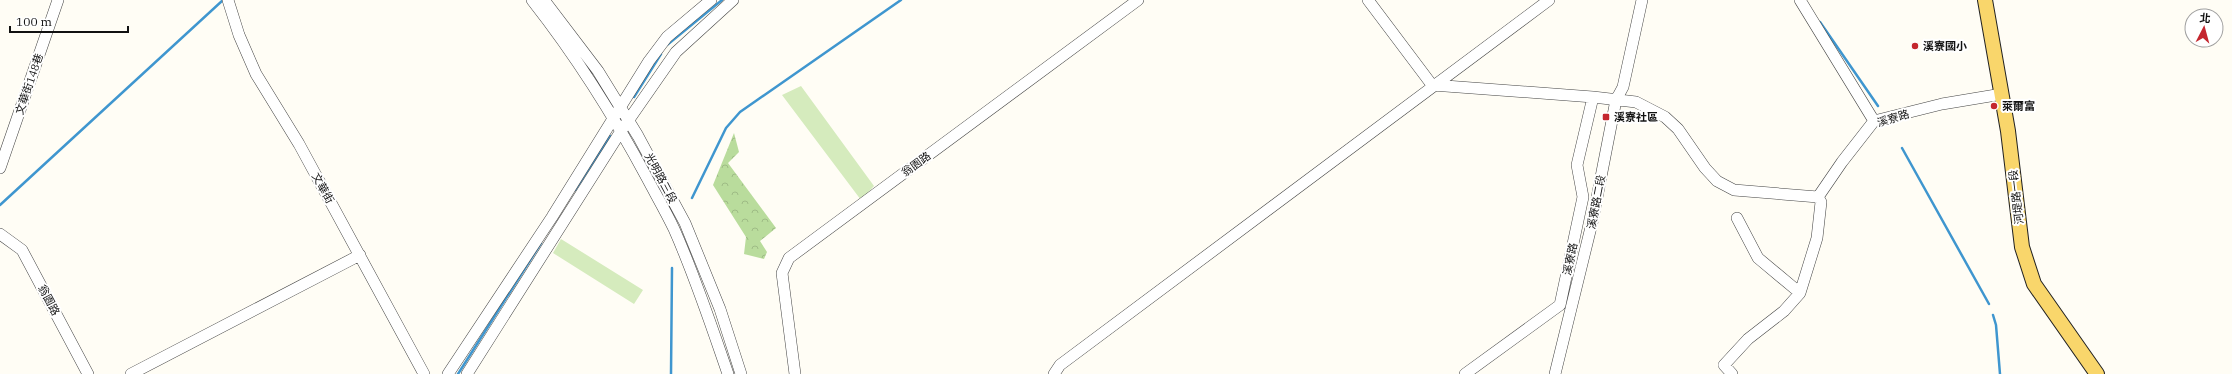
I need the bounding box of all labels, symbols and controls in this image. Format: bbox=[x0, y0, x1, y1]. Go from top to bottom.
scale bar bbox=[10, 8, 128, 34]
north arrow bbox=[2184, 8, 2224, 48]
text: 北 bbox=[2199, 11, 2211, 26]
text: 100 m bbox=[16, 14, 52, 29]
place label: 溪寮國小 bbox=[1923, 39, 1967, 53]
marker: 溪寮國小 bbox=[1910, 41, 1920, 51]
street label: 文華街148巷 bbox=[12, 52, 46, 116]
place label: 萊爾富 bbox=[2002, 99, 2035, 113]
marker: 萊爾富 bbox=[1989, 101, 1999, 111]
street label: 溪寮路 bbox=[1875, 106, 1911, 130]
place label: 溪寮社區 bbox=[1614, 110, 1658, 124]
marker: 溪寮社區 bbox=[1601, 112, 1611, 122]
street label: 翁園路 bbox=[899, 149, 933, 179]
street label: 光明路三段 bbox=[642, 150, 680, 206]
street label: 河堤路一段 bbox=[2006, 169, 2026, 225]
street label: 文華街 bbox=[309, 170, 337, 206]
street label: 溪寮路二段 bbox=[1584, 174, 1608, 230]
street label: 溪寮路 bbox=[1560, 241, 1580, 277]
street label: 翁園路 bbox=[35, 282, 63, 318]

